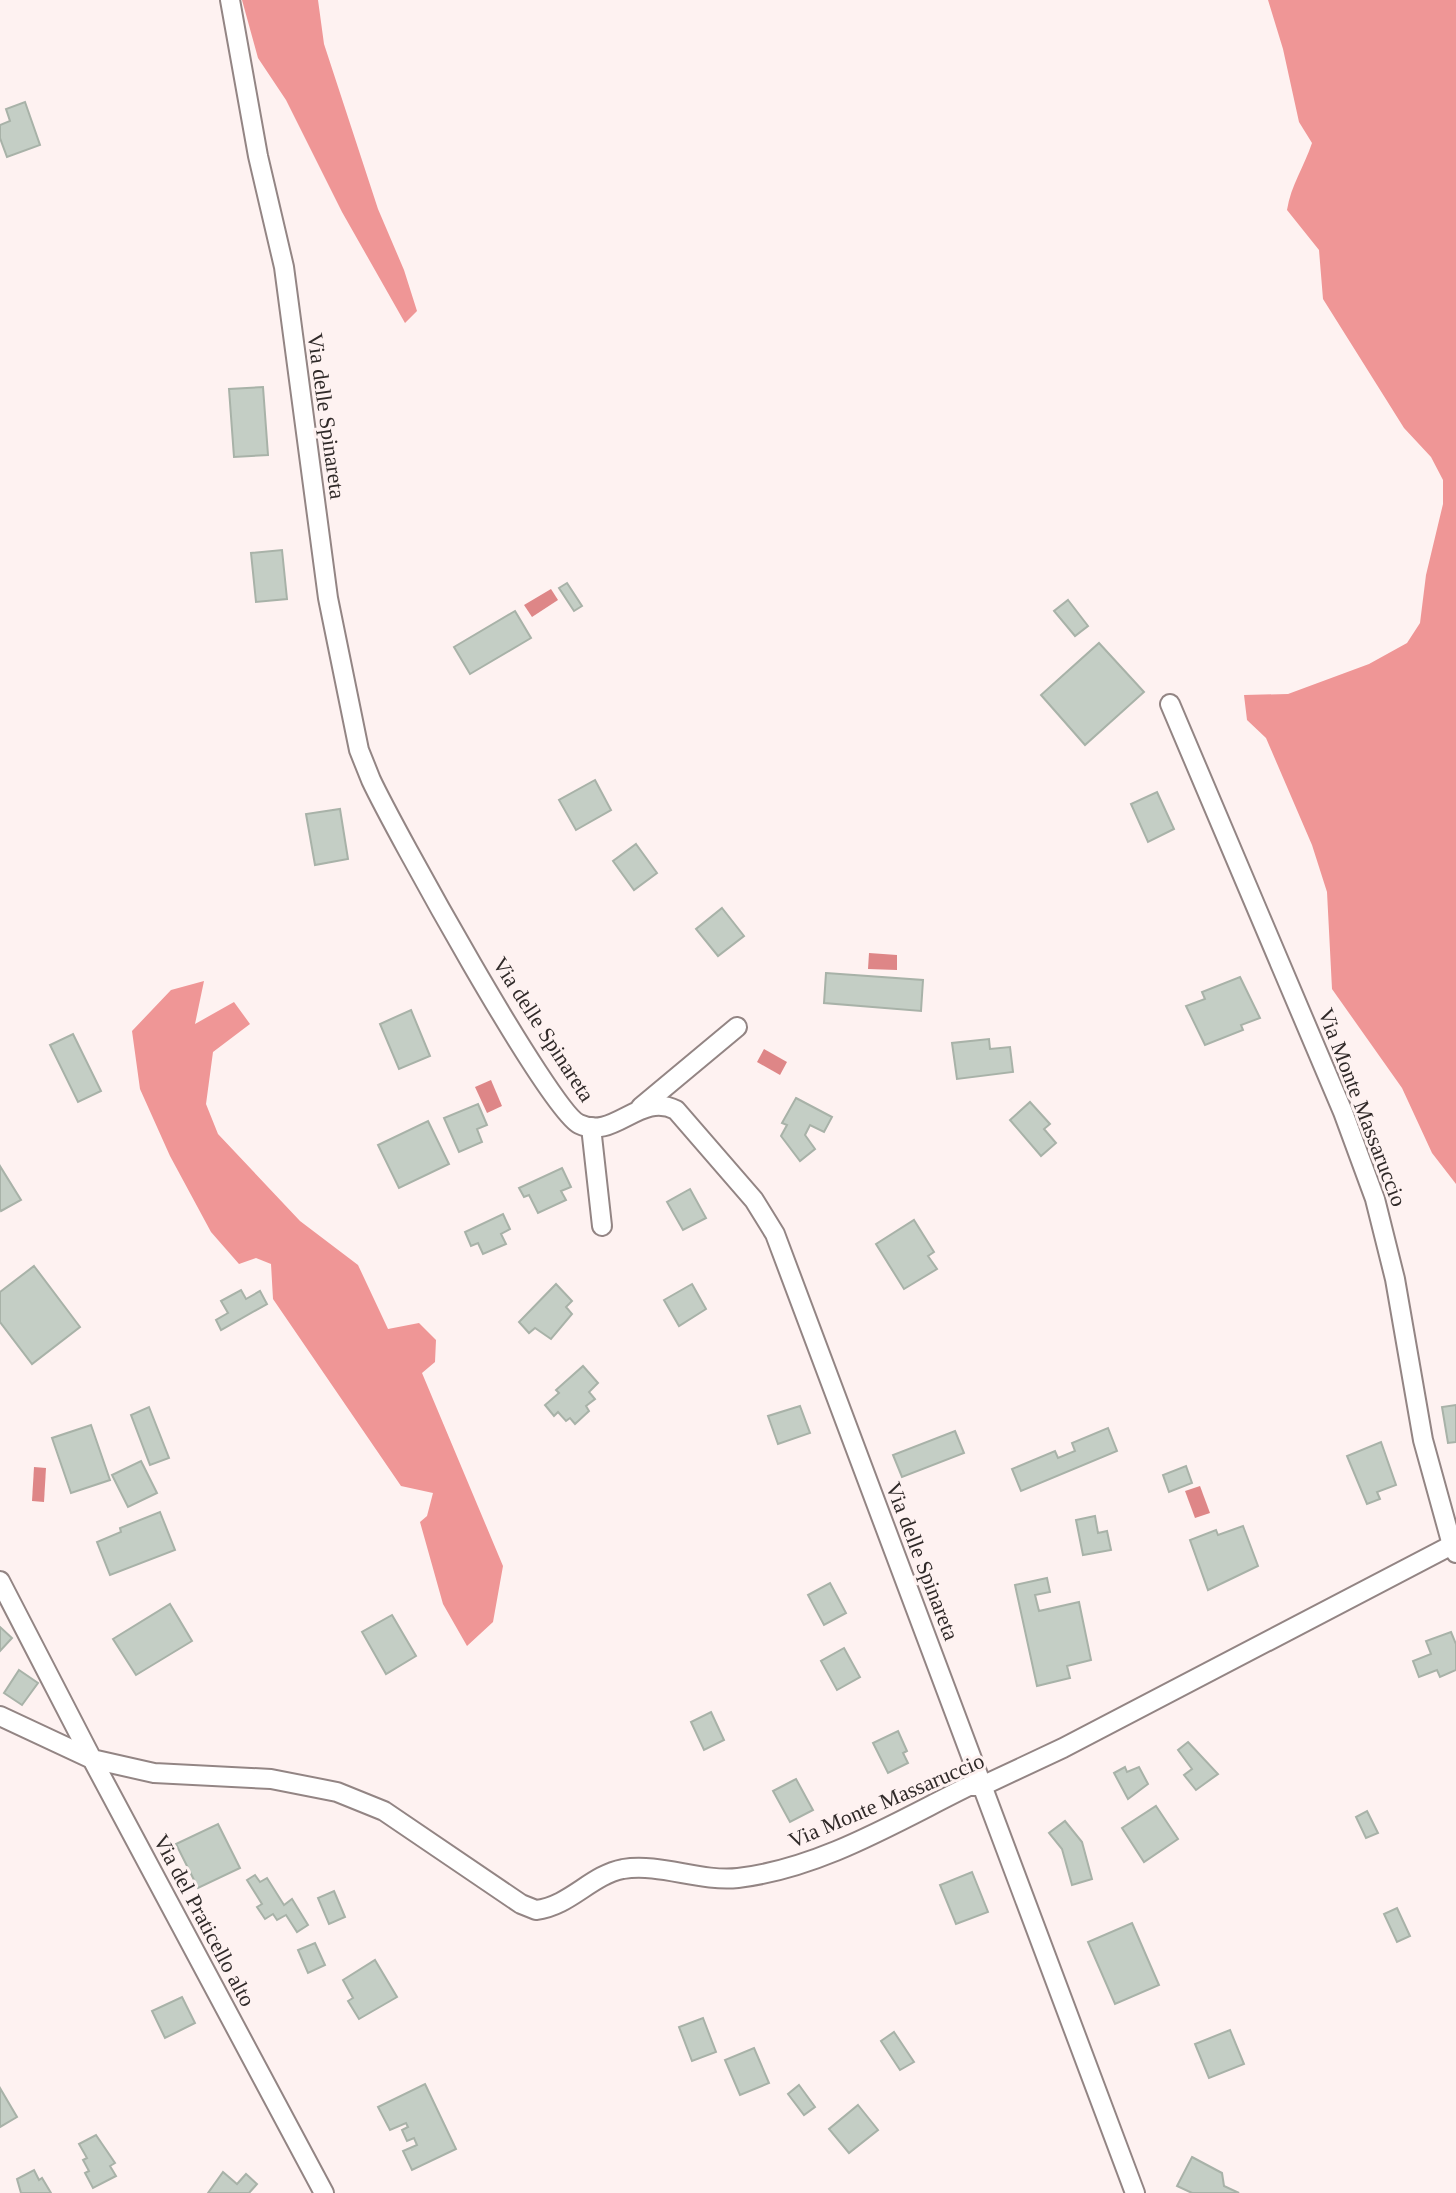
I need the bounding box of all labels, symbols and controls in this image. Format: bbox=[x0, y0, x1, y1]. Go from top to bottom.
street label: Via delle Spinareta bbox=[302, 332, 351, 501]
street label: Via delle Spinareta bbox=[488, 952, 600, 1106]
street label: Via Monte Massaruccio bbox=[1313, 1005, 1412, 1210]
street label: Via delle Spinareta bbox=[881, 1479, 964, 1644]
street label: Via Monte Massaruccio bbox=[785, 1748, 988, 1853]
street label: Via del Praticello alto bbox=[149, 1830, 260, 2010]

